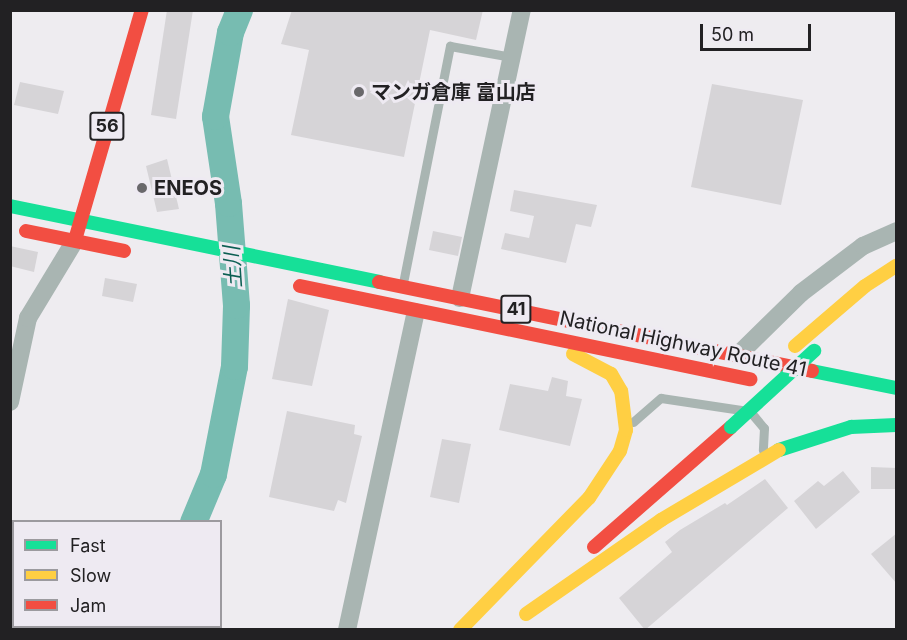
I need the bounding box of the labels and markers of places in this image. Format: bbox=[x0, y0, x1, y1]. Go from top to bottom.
place label: マンガ倉庫 富山店 bbox=[371, 80, 536, 104]
marker: マンガ倉庫 富山店 bbox=[352, 85, 366, 99]
place label: ENEOS bbox=[154, 176, 222, 200]
marker: ENEOS bbox=[135, 181, 149, 195]

